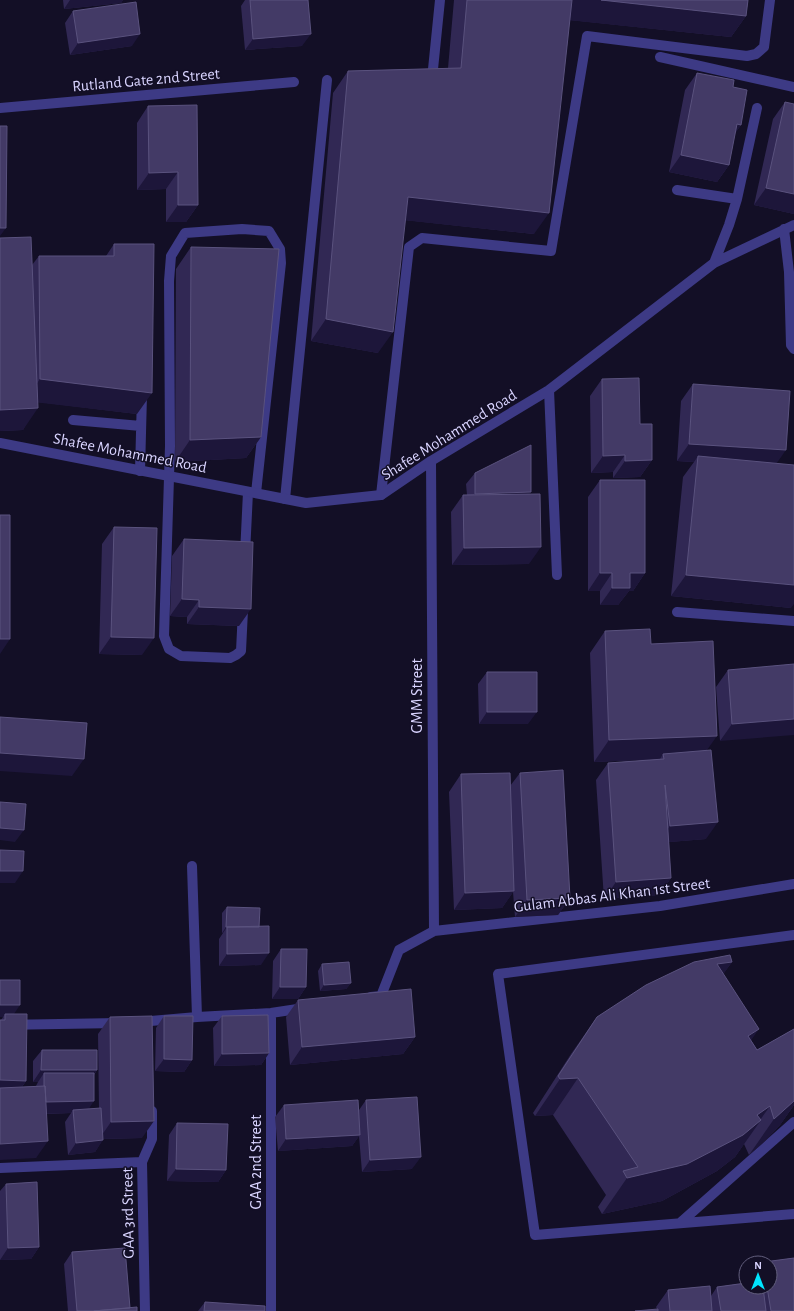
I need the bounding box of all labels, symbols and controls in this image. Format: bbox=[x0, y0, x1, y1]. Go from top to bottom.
street label: Rutland Gate 2nd Street bbox=[72, 66, 220, 94]
street label: Shafee Mohammed Road bbox=[379, 387, 519, 483]
street label: Shafee Mohammed Road bbox=[52, 430, 208, 476]
street label: GMM Street bbox=[409, 658, 425, 734]
street label: Gulam Abbas Ali Khan 1st Street bbox=[513, 875, 711, 915]
street label: GAA 2nd Street bbox=[248, 1115, 264, 1209]
street label: GAA 3rd Street bbox=[119, 1167, 137, 1259]
north arrow bbox=[738, 1255, 778, 1295]
text: N bbox=[754, 1260, 762, 1271]

